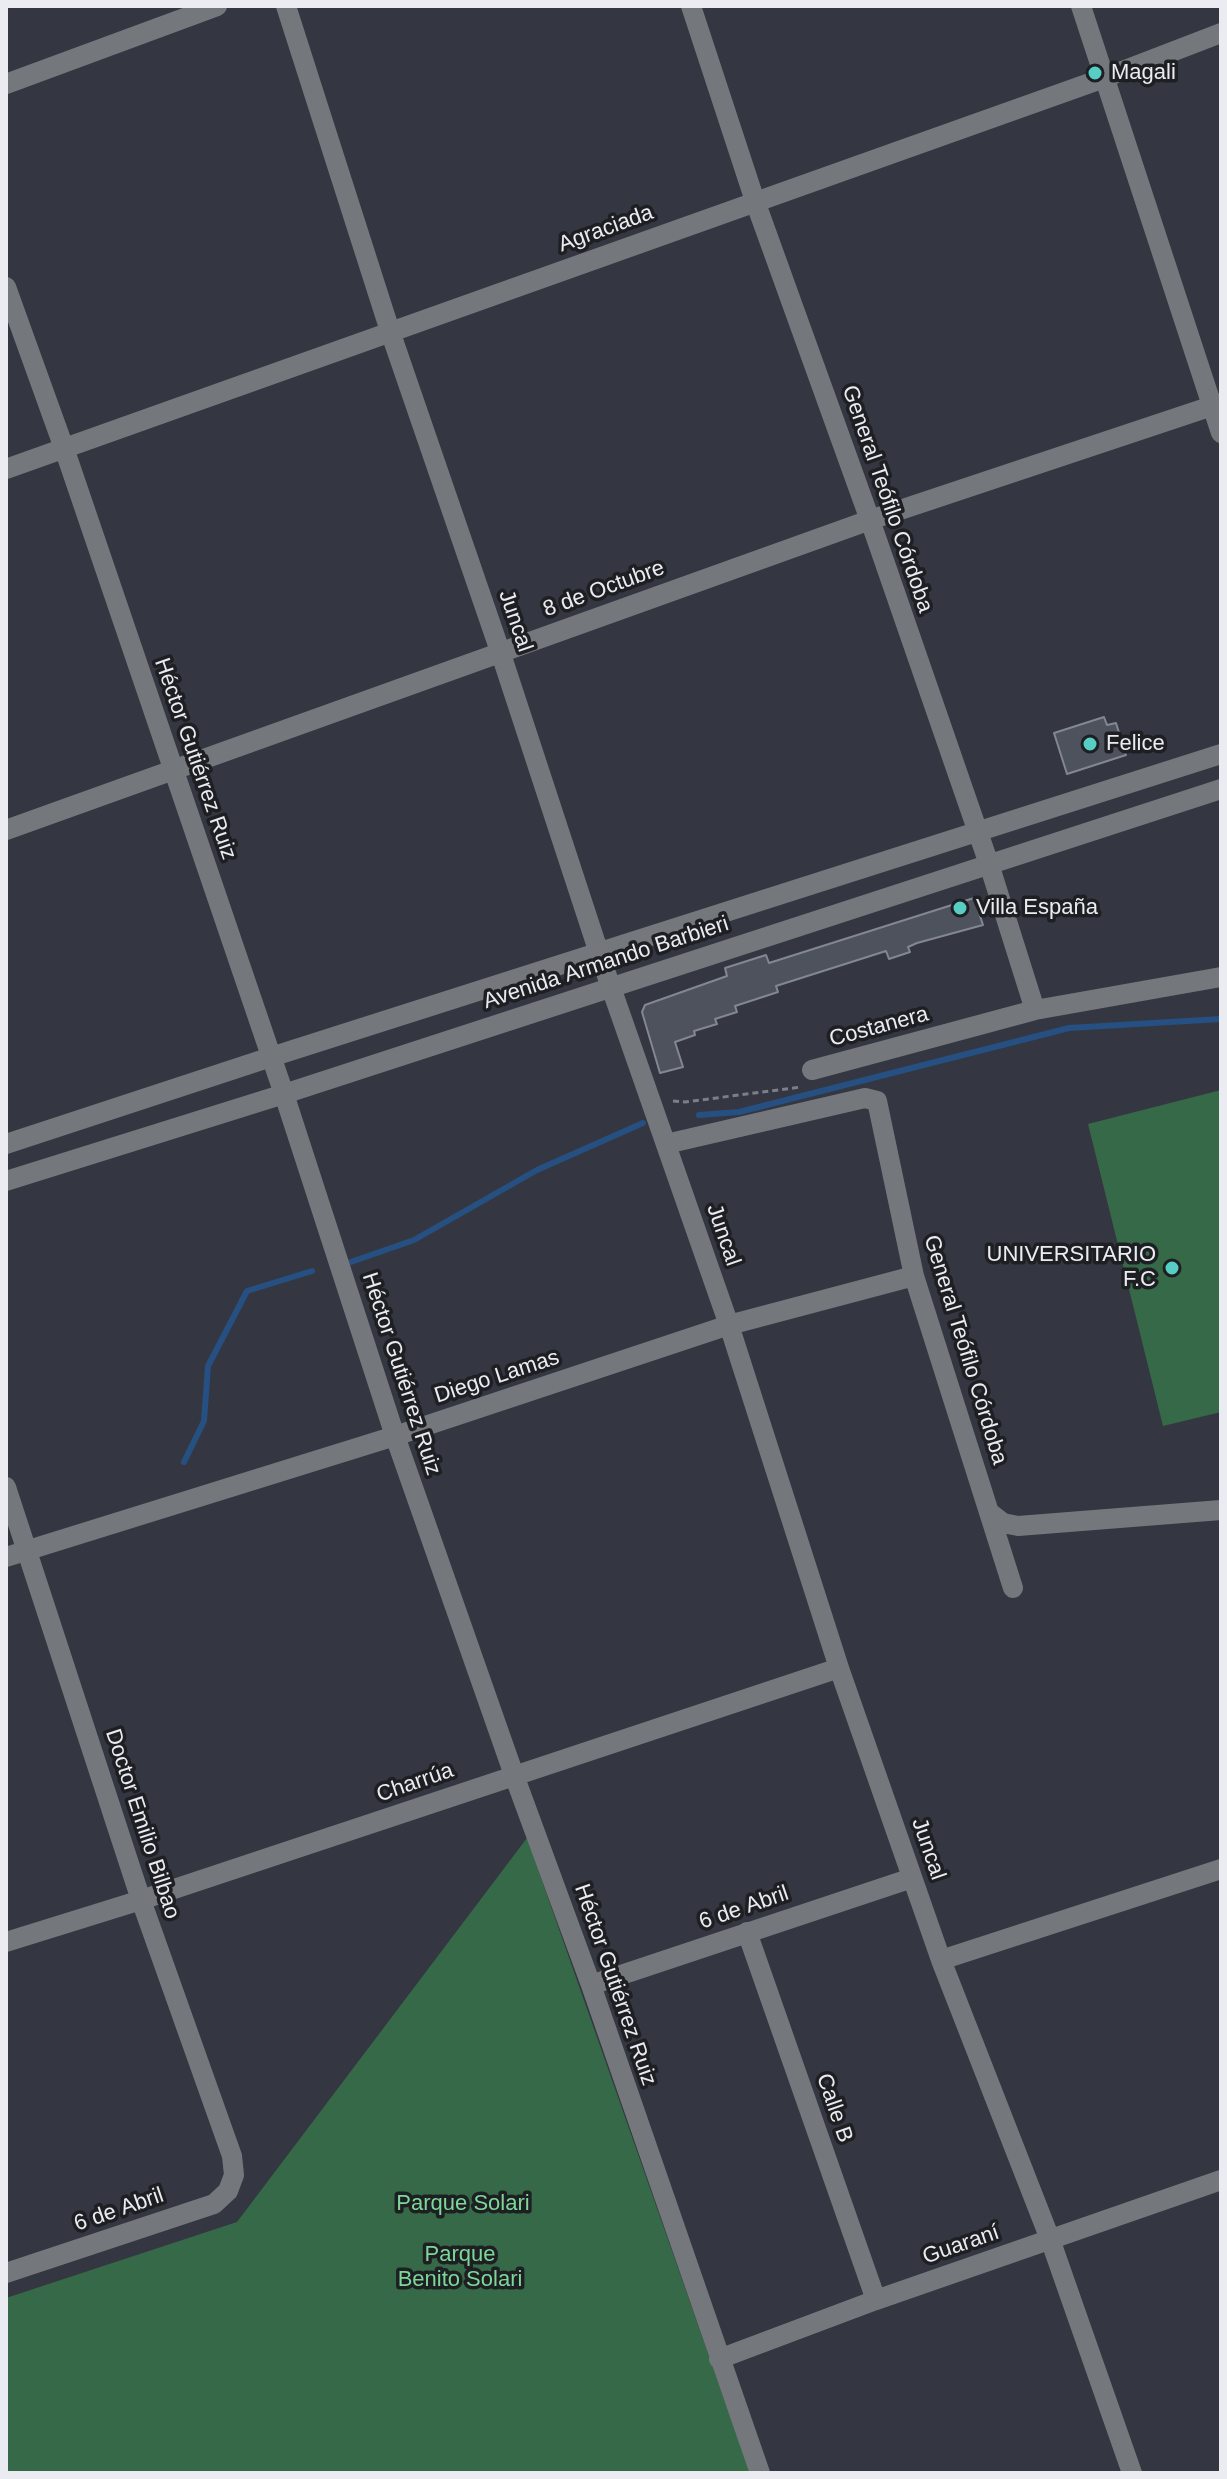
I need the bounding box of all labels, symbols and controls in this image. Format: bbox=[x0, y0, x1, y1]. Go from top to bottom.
place label: Magali bbox=[1111, 60, 1176, 86]
marker: Magali bbox=[1086, 64, 1104, 82]
street label: Agraciada bbox=[555, 200, 657, 258]
street label: General Teófilo Córdoba bbox=[836, 382, 938, 616]
street label: 8 de Octubre bbox=[540, 555, 668, 623]
street label: Juncal bbox=[492, 587, 538, 655]
street label: Héctor Gutiérrez Ruiz bbox=[148, 655, 242, 863]
place label: Felice bbox=[1106, 731, 1165, 757]
marker: Felice bbox=[1081, 735, 1099, 753]
place label: Villa España bbox=[976, 895, 1098, 921]
marker: Villa España bbox=[951, 899, 969, 917]
street label: Avenida Armando Barbieri bbox=[480, 911, 732, 1015]
street label: Costanera bbox=[827, 1001, 931, 1053]
street label: Juncal bbox=[700, 1201, 746, 1269]
street label: General Teófilo Córdoba bbox=[918, 1232, 1012, 1468]
place label: UNIVERSITARIO F.C bbox=[986, 1242, 1156, 1294]
marker: UNIVERSITARIO F.C bbox=[1163, 1259, 1181, 1277]
street label: Héctor Gutiérrez Ruiz bbox=[356, 1269, 446, 1479]
street label: Diego Lamas bbox=[431, 1344, 563, 1410]
street label: Doctor Emilio Bilbao bbox=[99, 1726, 185, 1922]
street label: Charrúa bbox=[373, 1758, 457, 1808]
street label: Juncal bbox=[905, 1815, 951, 1883]
street label: 6 de Abril bbox=[696, 1880, 792, 1936]
street label: Héctor Gutiérrez Ruiz bbox=[568, 1881, 662, 2089]
street label: Calle B bbox=[810, 2070, 858, 2146]
street label: 6 de Abril bbox=[71, 2182, 167, 2238]
park label: Parque Solari bbox=[396, 2191, 530, 2217]
street label: Guaraní bbox=[919, 2220, 1003, 2270]
park label: Parque Benito Solari bbox=[398, 2242, 522, 2294]

